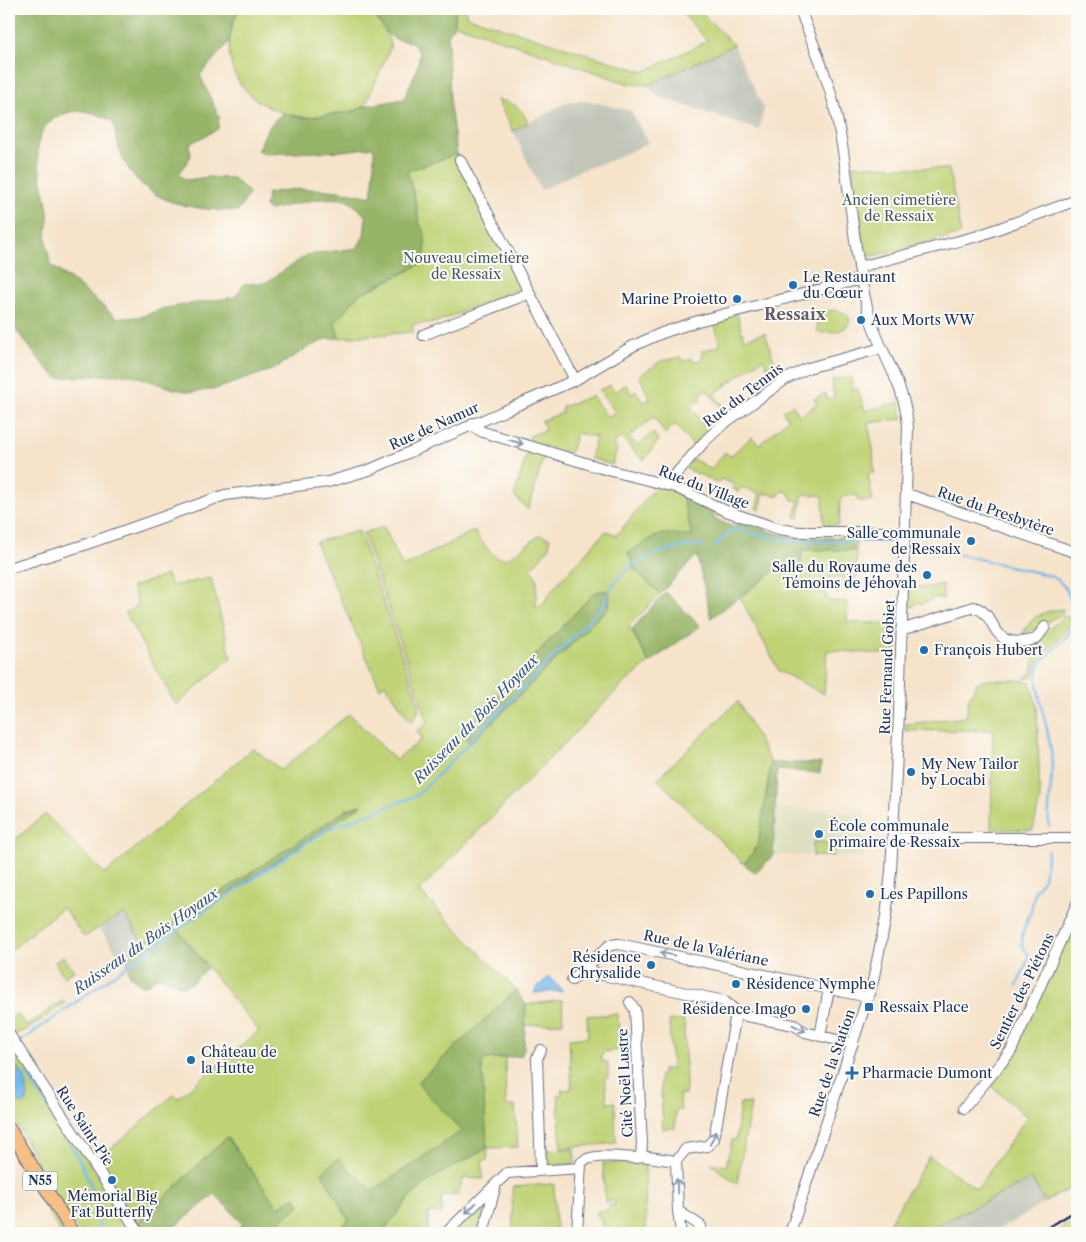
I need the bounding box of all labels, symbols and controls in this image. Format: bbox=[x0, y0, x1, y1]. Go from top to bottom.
park label: Ancien cimetière de Ressaix bbox=[841, 191, 956, 225]
park label: Nouveau cimetière de Ressaix bbox=[403, 249, 529, 283]
place label: Le Restaurant du Cœur bbox=[803, 268, 896, 302]
marker: Le Restaurant du Cœur bbox=[787, 279, 799, 291]
place label: Marine Proietto bbox=[621, 290, 727, 308]
marker: Marine Proietto bbox=[731, 293, 743, 305]
district label: Ressaix bbox=[764, 304, 827, 324]
place label: Aux Morts WW bbox=[870, 311, 975, 329]
marker: Aux Morts WW bbox=[855, 314, 867, 326]
street label: Rue du Tennis bbox=[699, 359, 787, 431]
street label: Rue de Namur bbox=[386, 398, 482, 454]
one-way arrow bbox=[508, 438, 524, 448]
street label: Rue du Village bbox=[656, 461, 752, 513]
street label: Rue du Presbytère bbox=[935, 483, 1057, 539]
place label: Salle communale de Ressaix bbox=[847, 524, 962, 558]
marker: Salle communale de Ressaix bbox=[965, 535, 977, 547]
place label: Salle du Royaume des Témoins de Jéhovah bbox=[772, 558, 917, 592]
marker: Salle du Royaume des Témoins de Jéhovah bbox=[921, 569, 933, 581]
street label: Rue Fernand Gobiet bbox=[876, 599, 898, 735]
place label: François Hubert bbox=[934, 641, 1043, 659]
marker: François Hubert bbox=[918, 644, 930, 656]
water label: Ruisseau du Bois Hoyaux bbox=[408, 649, 543, 788]
place label: My New Tailor by Locabi bbox=[921, 755, 1019, 789]
marker: My New Tailor by Locabi bbox=[905, 766, 917, 778]
place label: École communale primaire de Ressaix bbox=[829, 817, 961, 851]
marker: École communale primaire de Ressaix bbox=[813, 828, 825, 840]
water label: Ruisseau du Bois Hoyaux bbox=[69, 883, 223, 998]
place label: Les Papillons bbox=[880, 885, 968, 903]
marker: Les Papillons bbox=[864, 888, 876, 900]
street label: Rue de la Valériane bbox=[642, 926, 770, 970]
street label: Sentier des Piétons bbox=[986, 930, 1058, 1052]
place label: Résidence Chrysalide bbox=[570, 948, 641, 982]
one-way arrow bbox=[659, 949, 675, 958]
marker: Résidence Chrysalide bbox=[645, 959, 657, 971]
place label: Résidence Nymphe bbox=[746, 975, 876, 993]
marker: Résidence Nymphe bbox=[730, 978, 742, 990]
place label: Ressaix Place bbox=[879, 998, 969, 1016]
place label: Résidence Imago bbox=[682, 1000, 796, 1018]
marker: Ressaix Place bbox=[863, 1001, 875, 1013]
marker: Résidence Imago bbox=[800, 1003, 812, 1015]
street label: Rue de la Station bbox=[805, 1006, 859, 1119]
one-way arrow bbox=[791, 1024, 806, 1034]
street label: Cité Noël Lustre bbox=[613, 1028, 637, 1138]
place label: Château de la Hutte bbox=[201, 1043, 277, 1077]
marker: Château de la Hutte bbox=[185, 1054, 197, 1066]
place label: Pharmacie Dumont bbox=[862, 1064, 992, 1082]
marker: Pharmacie Dumont bbox=[846, 1067, 858, 1079]
street label: Rue Saint-Pie bbox=[52, 1083, 118, 1170]
one-way arrow bbox=[708, 1130, 718, 1145]
road number: N55 bbox=[22, 1172, 58, 1190]
marker: Mémorial Big Fat Butterfly bbox=[106, 1174, 118, 1186]
one-way arrow bbox=[672, 1178, 681, 1194]
place label: Mémorial Big Fat Butterfly bbox=[67, 1187, 158, 1221]
one-way arrow bbox=[465, 1202, 477, 1214]

